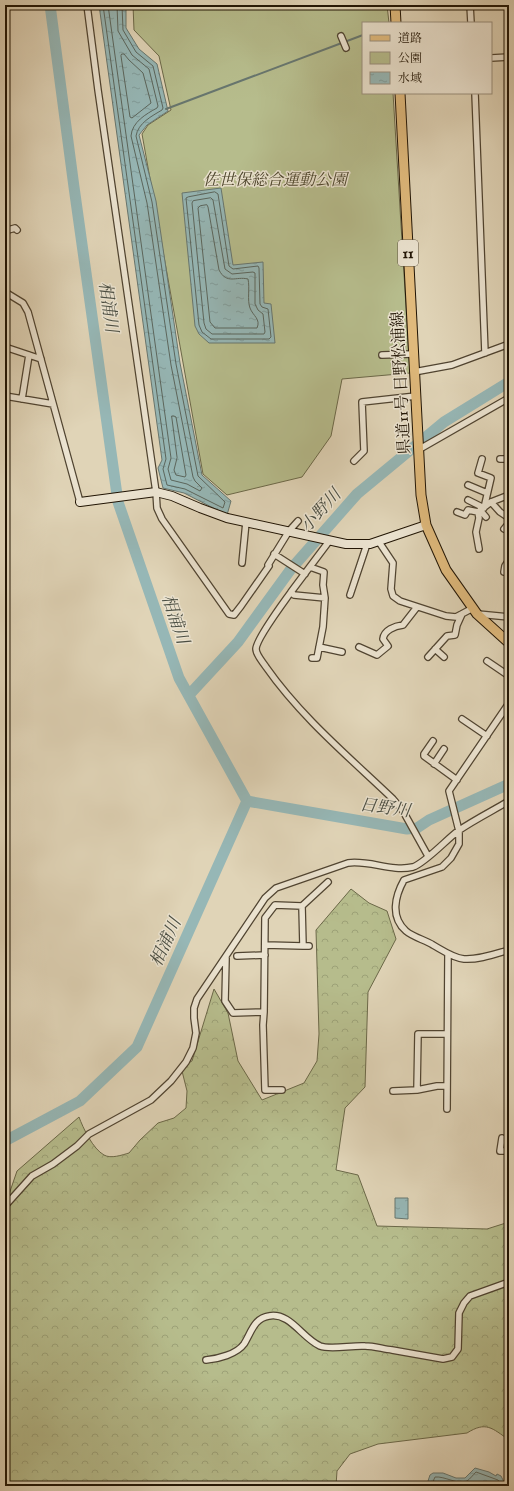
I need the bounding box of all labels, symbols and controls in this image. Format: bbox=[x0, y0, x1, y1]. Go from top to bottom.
legend bbox=[362, 22, 492, 94]
text: 道路 bbox=[398, 31, 422, 46]
text: 公園 bbox=[398, 51, 422, 66]
text: 水域 bbox=[398, 71, 422, 86]
park label: 佐世保総合運動公園 bbox=[203, 171, 350, 191]
road number: 11 bbox=[398, 240, 418, 266]
water label: 相浦川 bbox=[94, 280, 122, 336]
street label: 県道11号 日野松浦線 bbox=[388, 311, 416, 455]
water label: 小野川 bbox=[296, 484, 347, 537]
water label: 相浦川 bbox=[156, 592, 193, 649]
water label: 日野川 bbox=[358, 795, 413, 823]
water label: 相浦川 bbox=[146, 913, 187, 970]

